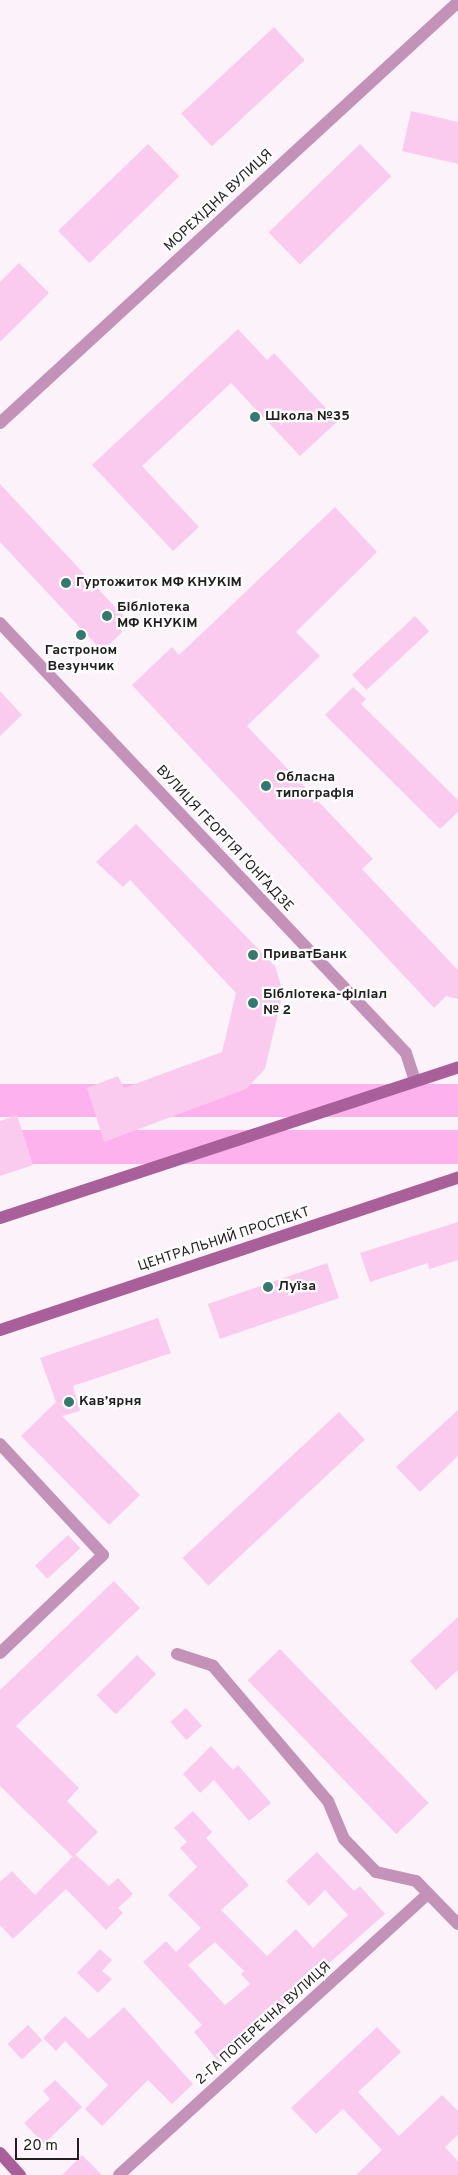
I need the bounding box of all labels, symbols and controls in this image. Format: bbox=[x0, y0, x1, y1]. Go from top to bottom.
street label: МОРЕХІДНА ВУЛИЦЯ bbox=[161, 146, 277, 256]
place label: Школа №35 bbox=[265, 409, 350, 425]
marker: Школа №35 bbox=[249, 411, 261, 423]
place label: Гуртожиток МФ КНУКіМ bbox=[76, 575, 242, 591]
marker: Гуртожиток МФ КНУКіМ bbox=[60, 577, 72, 589]
place label: Бібліотека МФ КНУКіМ bbox=[117, 600, 198, 632]
marker: Бібліотека МФ КНУКіМ bbox=[101, 610, 113, 622]
marker: Гастроном Везунчик bbox=[75, 629, 87, 641]
place label: Гастроном Везунчик bbox=[45, 643, 117, 676]
street label: ВУЛИЦЯ ГЕОРГІЯ ҐОНҐАДЗЕ bbox=[152, 762, 296, 916]
place label: Обласна типографія bbox=[276, 770, 354, 802]
marker: Обласна типографія bbox=[260, 780, 272, 792]
place label: ПриватБанк bbox=[263, 947, 347, 963]
marker: ПриватБанк bbox=[247, 949, 259, 961]
place label: Бібліотека-філіал № 2 bbox=[263, 987, 387, 1020]
marker: Бібліотека-філіал № 2 bbox=[247, 997, 259, 1009]
street label: ЦЕНТРАЛЬНИЙ ПРОСПЕКТ bbox=[136, 1204, 312, 1276]
place label: Луїза bbox=[278, 1279, 316, 1295]
marker: Луїза bbox=[262, 1281, 274, 1293]
place label: Кав’ярня bbox=[79, 1394, 141, 1410]
marker: Кав’ярня bbox=[63, 1396, 75, 1408]
street label: 2-ГА ПОПЕРЕЧНА ВУЛИЦЯ bbox=[193, 1958, 335, 2090]
scale bar bbox=[18, 2128, 81, 2160]
text: 20 m bbox=[23, 2137, 58, 2156]

